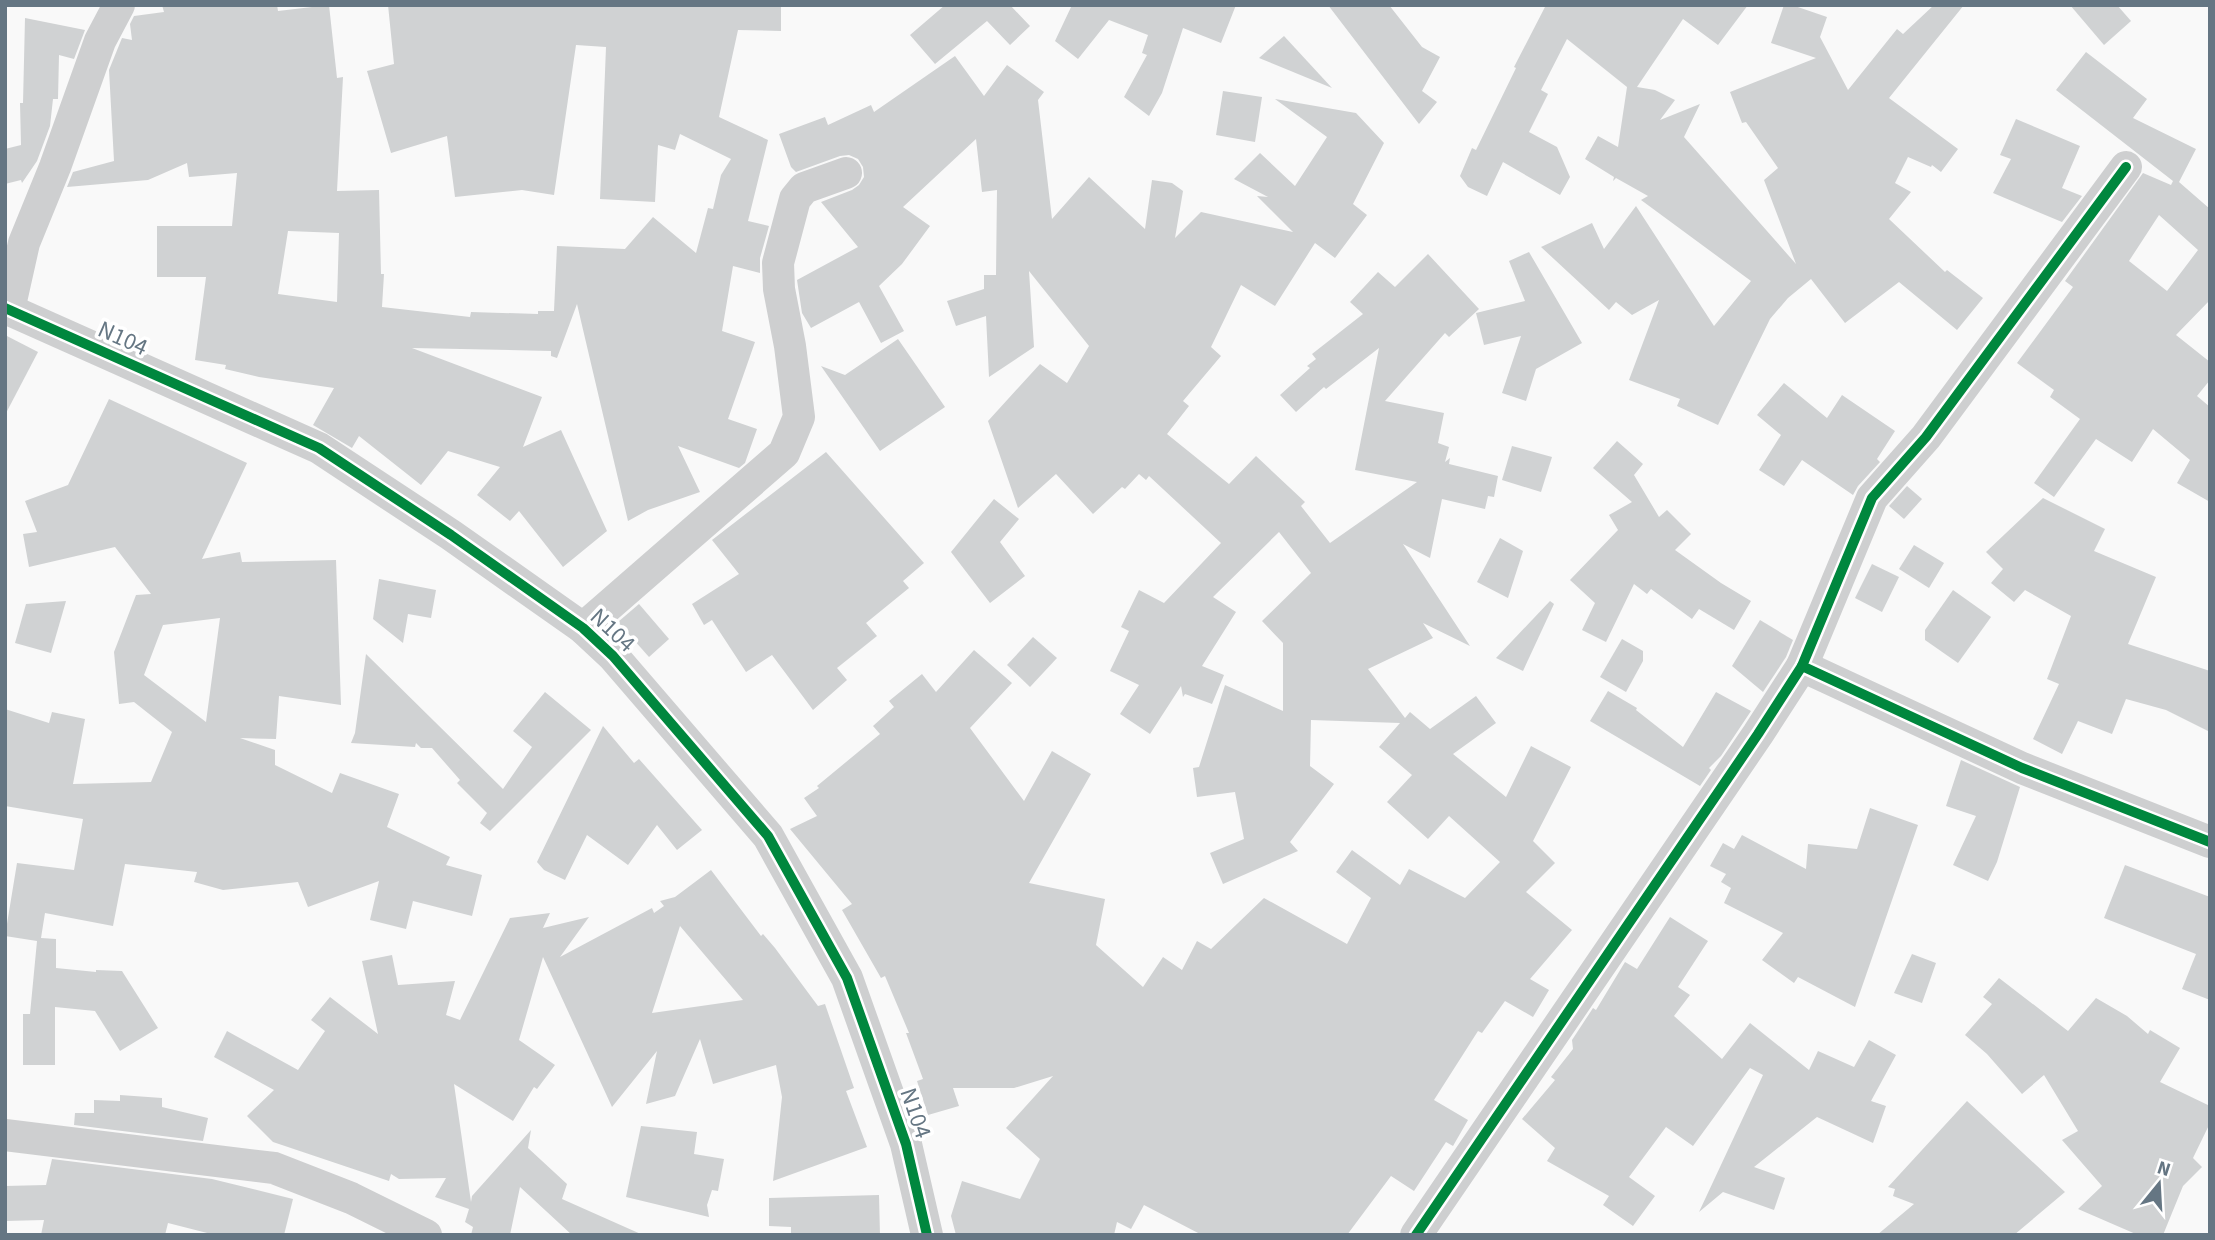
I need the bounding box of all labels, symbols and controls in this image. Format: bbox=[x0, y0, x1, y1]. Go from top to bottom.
street label: N104 bbox=[92, 312, 153, 365]
street label: N104 bbox=[582, 600, 643, 661]
street label: N104 bbox=[891, 1083, 940, 1143]
north arrow bbox=[2124, 1149, 2194, 1219]
text: N bbox=[2154, 1154, 2174, 1184]

